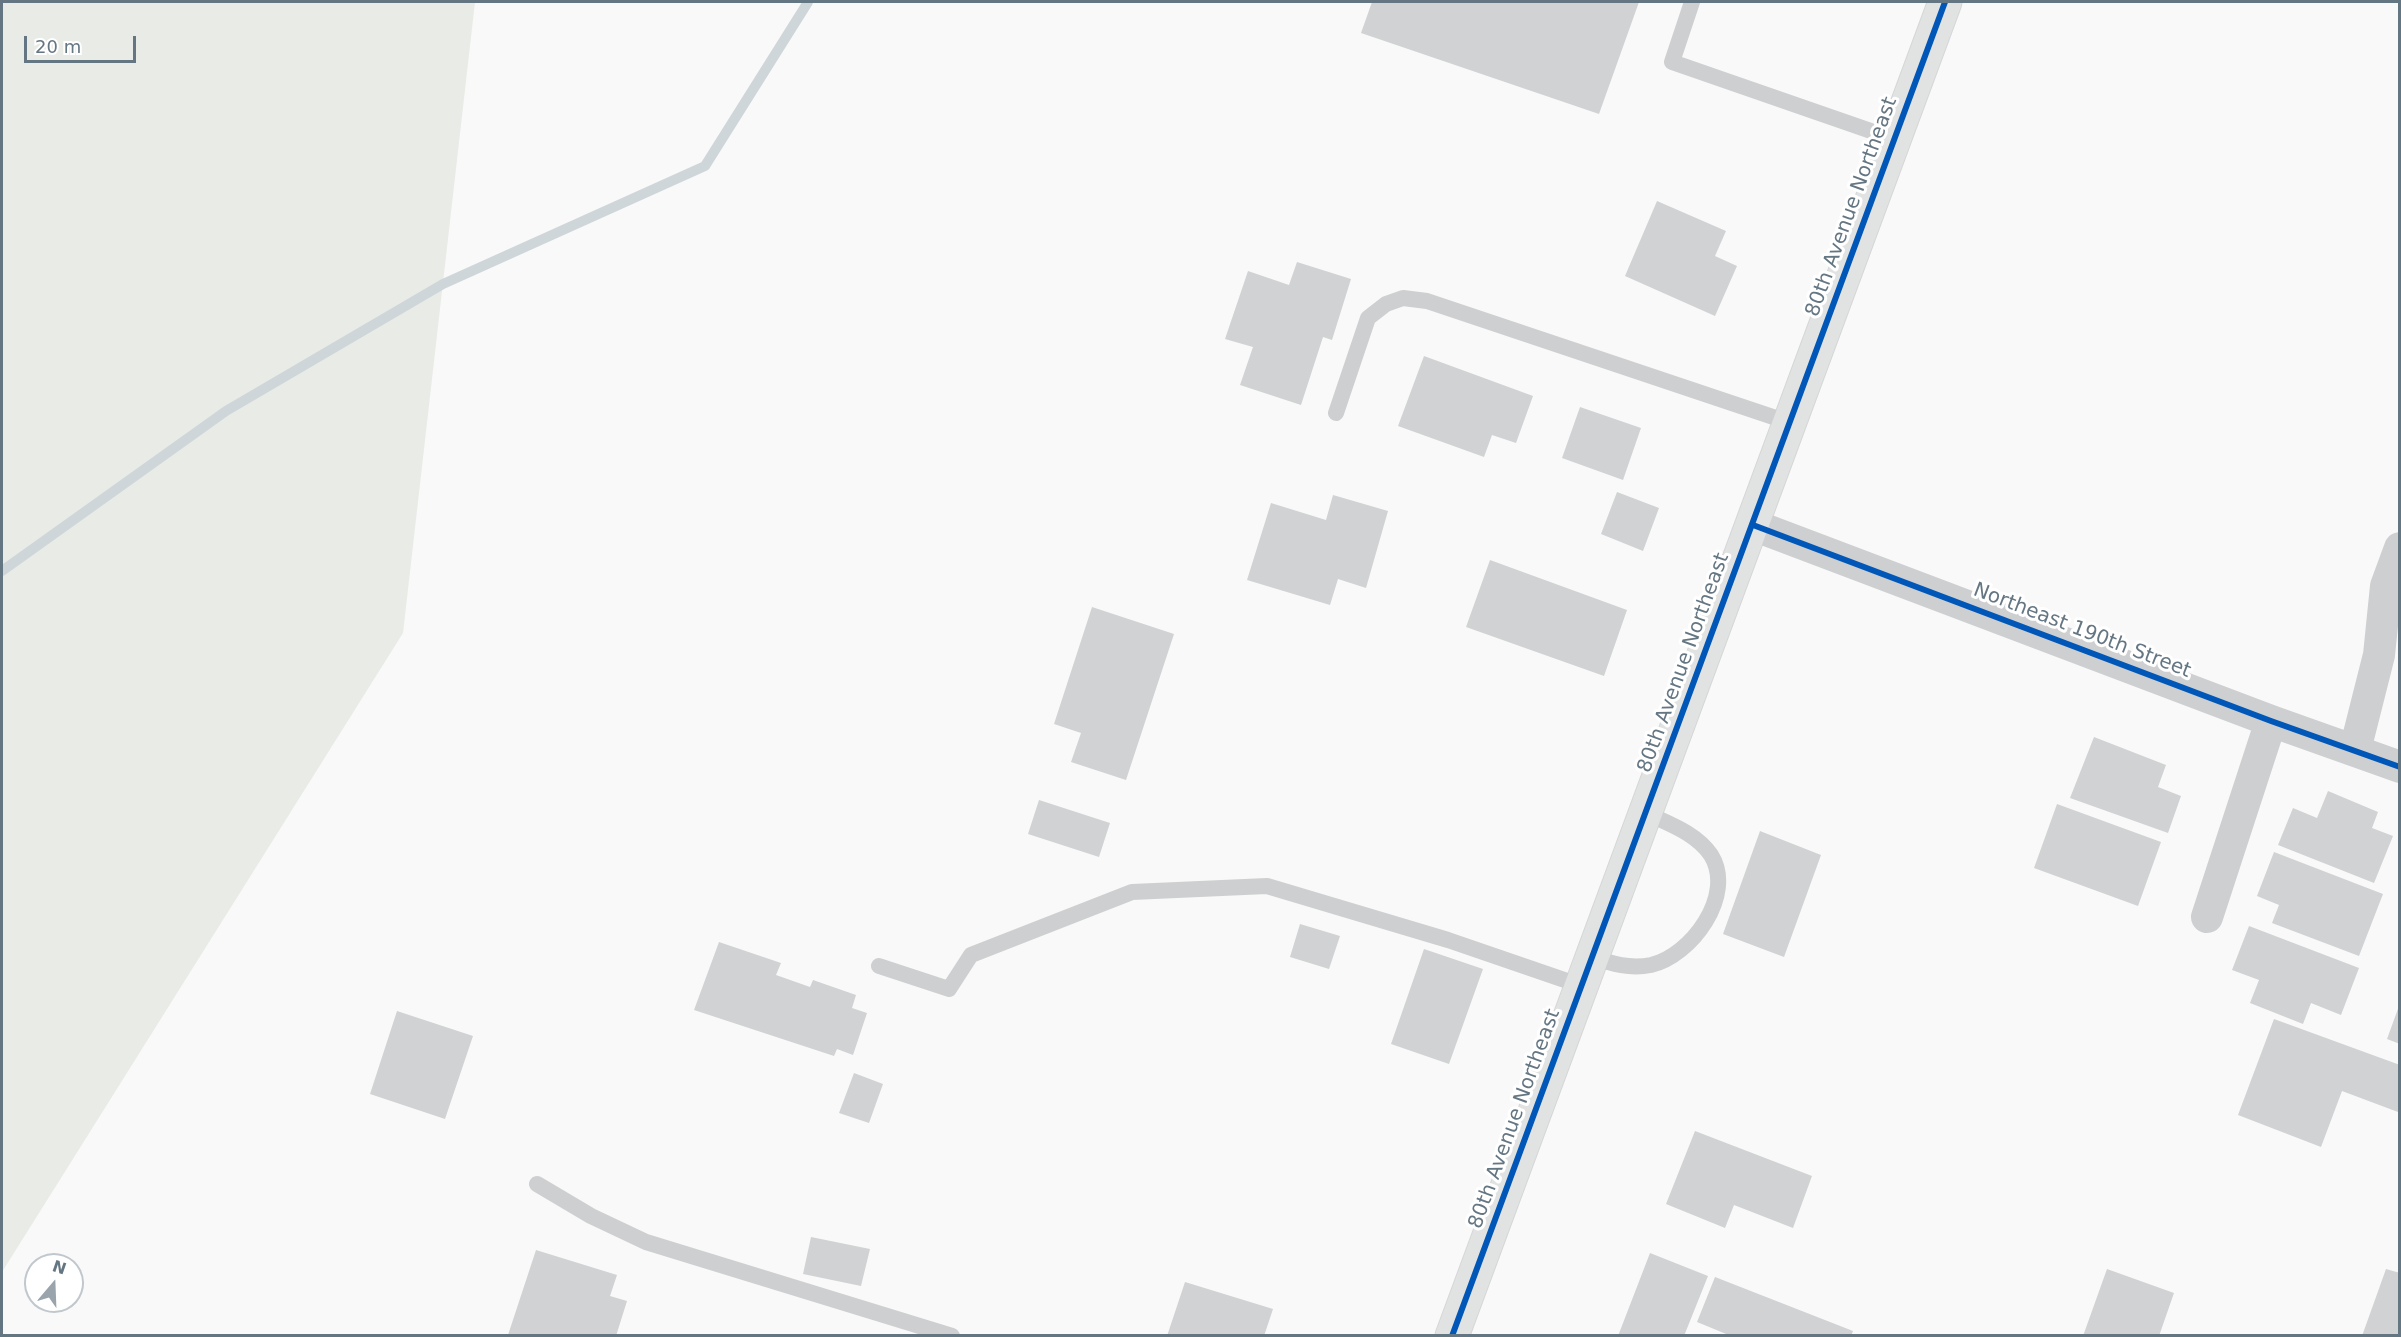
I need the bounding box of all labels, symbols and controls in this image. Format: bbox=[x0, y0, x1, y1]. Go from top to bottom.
scale bar bbox=[27, 24, 140, 62]
text: 20 m bbox=[35, 36, 81, 57]
street label: 80th Avenue Northeast bbox=[1801, 94, 1903, 320]
street label: 80th Avenue Northeast bbox=[1633, 550, 1735, 776]
street label: Northeast 190th Street bbox=[1970, 578, 2194, 684]
street label: 80th Avenue Northeast bbox=[1464, 1006, 1566, 1232]
north arrow bbox=[24, 1253, 84, 1313]
text: N bbox=[50, 1256, 69, 1279]

